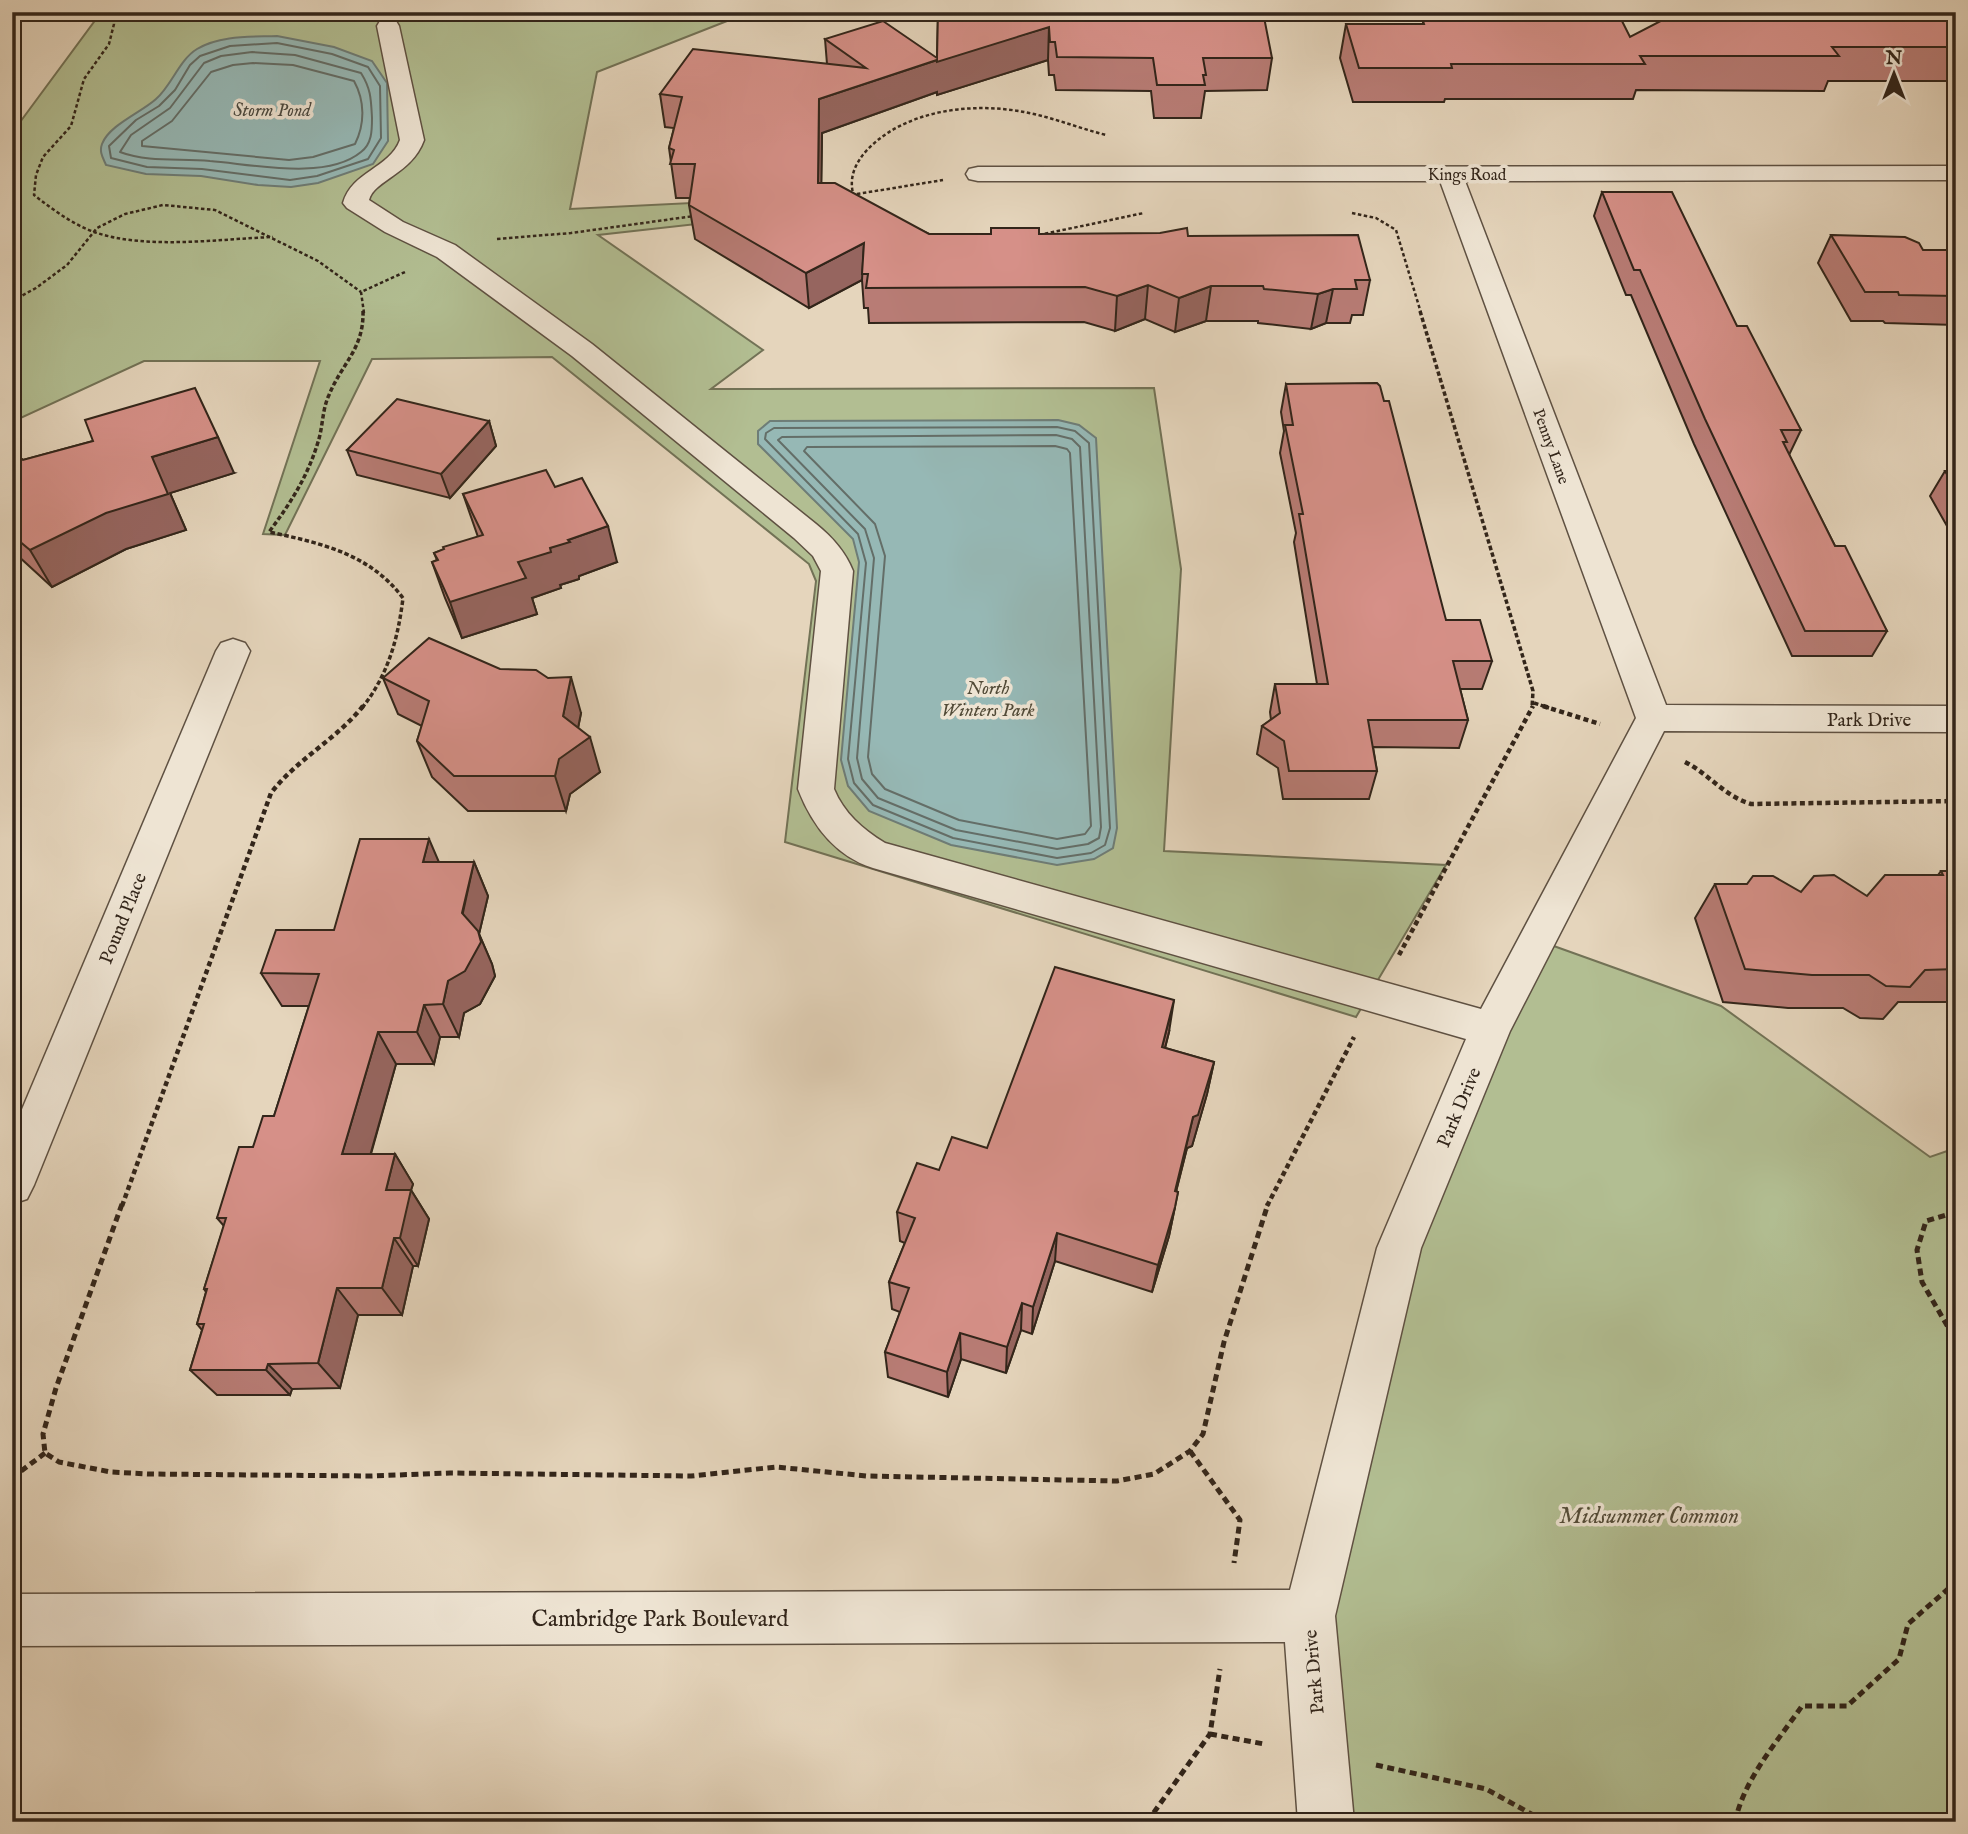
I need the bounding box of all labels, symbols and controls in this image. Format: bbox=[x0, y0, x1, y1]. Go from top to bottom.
north arrow bbox=[1860, 38, 1930, 108]
text: N bbox=[1885, 47, 1903, 71]
water label: Storm Pond bbox=[233, 100, 312, 123]
street label: Kings Road bbox=[1428, 166, 1507, 186]
street label: Penny Lane bbox=[1527, 406, 1573, 487]
park label: North Winters Park bbox=[941, 677, 1035, 723]
street label: Park Drive bbox=[1827, 709, 1912, 733]
street label: Pound Place bbox=[95, 869, 153, 968]
street label: Park Drive bbox=[1432, 1064, 1488, 1151]
park label: Midsummer Common bbox=[1559, 1502, 1739, 1531]
street label: Cambridge Park Boulevard bbox=[532, 1605, 789, 1634]
street label: Park Drive bbox=[1299, 1628, 1331, 1715]

